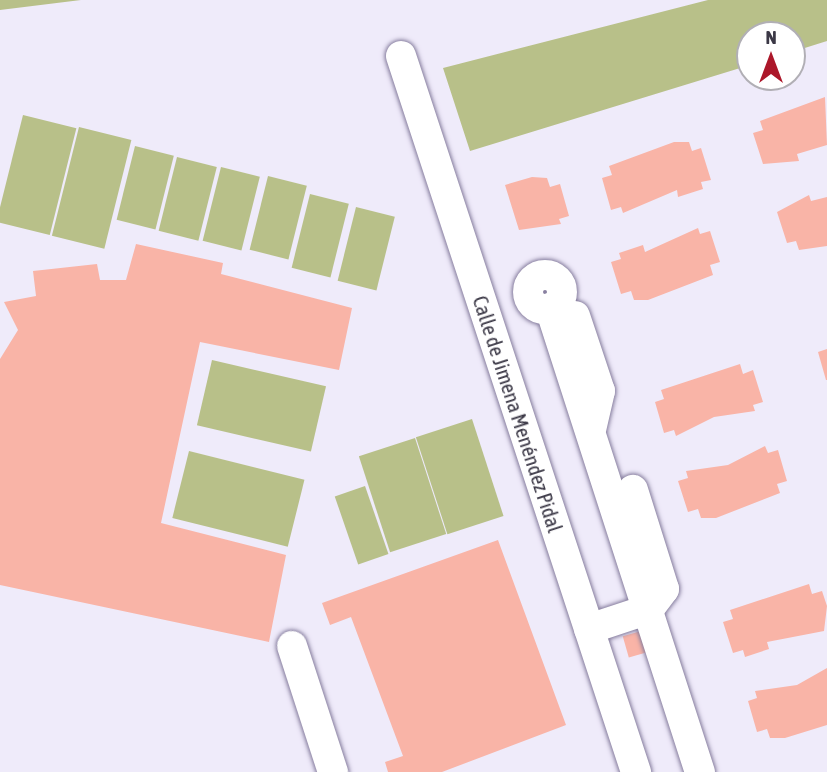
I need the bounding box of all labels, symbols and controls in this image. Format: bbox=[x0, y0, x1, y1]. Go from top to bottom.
north arrow bbox=[736, 21, 806, 91]
text: N bbox=[765, 26, 777, 48]
street label: Calle de Jimena Menéndez Pidal bbox=[468, 292, 568, 536]

